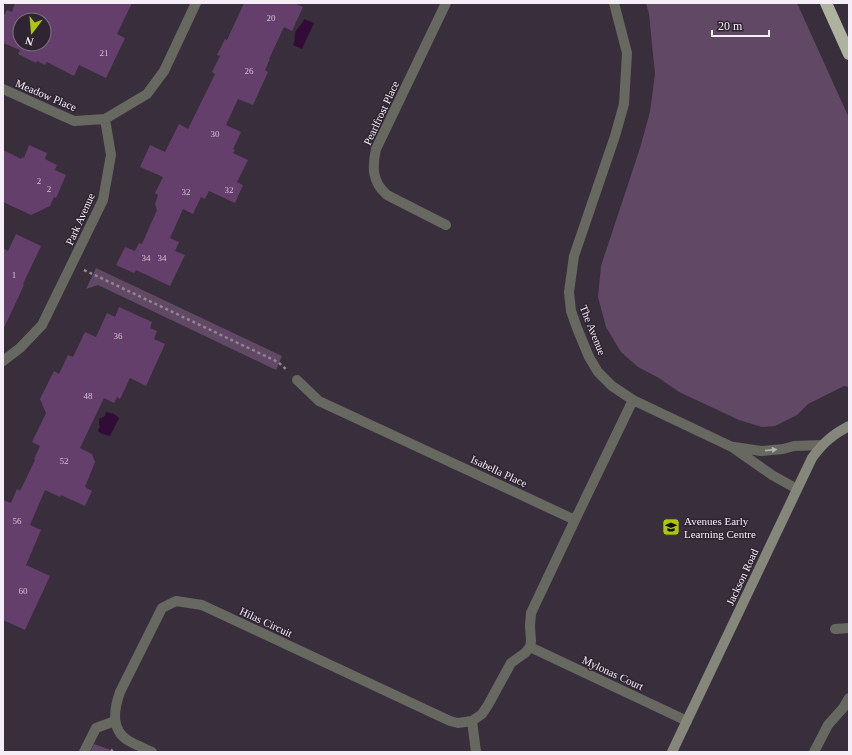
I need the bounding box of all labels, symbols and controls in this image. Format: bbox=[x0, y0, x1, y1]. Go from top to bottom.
north arrow bbox=[12, 12, 52, 52]
scale bar bbox=[712, 12, 769, 38]
house number: 20 bbox=[267, 13, 276, 23]
text: 20 m bbox=[718, 19, 743, 33]
text: N bbox=[24, 35, 35, 48]
house number: 21 bbox=[100, 48, 109, 58]
house number: 26 bbox=[245, 66, 254, 76]
street label: Meadow Place bbox=[14, 77, 78, 113]
street label: Pearlfrost Place bbox=[361, 79, 401, 147]
house number: 30 bbox=[211, 129, 220, 139]
house number: 2 bbox=[37, 176, 41, 186]
house number: 2 bbox=[47, 184, 51, 194]
house number: 32 bbox=[225, 185, 234, 195]
house number: 32 bbox=[182, 187, 191, 197]
street label: Park Avenue bbox=[63, 191, 97, 247]
house number: 34 bbox=[142, 253, 151, 263]
house number: 34 bbox=[158, 253, 167, 263]
house number: 1 bbox=[12, 270, 16, 280]
street label: The Avenue bbox=[578, 303, 608, 357]
house number: 36 bbox=[114, 331, 123, 341]
house number: 48 bbox=[84, 391, 93, 401]
one-way arrow bbox=[765, 447, 777, 453]
street label: Isabella Place bbox=[469, 453, 529, 489]
house number: 52 bbox=[60, 456, 69, 466]
place label: Avenues Early Learning Centre bbox=[684, 515, 756, 540]
house number: 56 bbox=[13, 516, 22, 526]
school or university icon: Avenues Early Learning Centre bbox=[661, 517, 681, 537]
street label: Jackson Road bbox=[724, 546, 760, 607]
house number: 60 bbox=[19, 586, 28, 596]
street label: Hilas Circuit bbox=[238, 605, 294, 639]
street label: Mylonas Court bbox=[580, 654, 646, 692]

